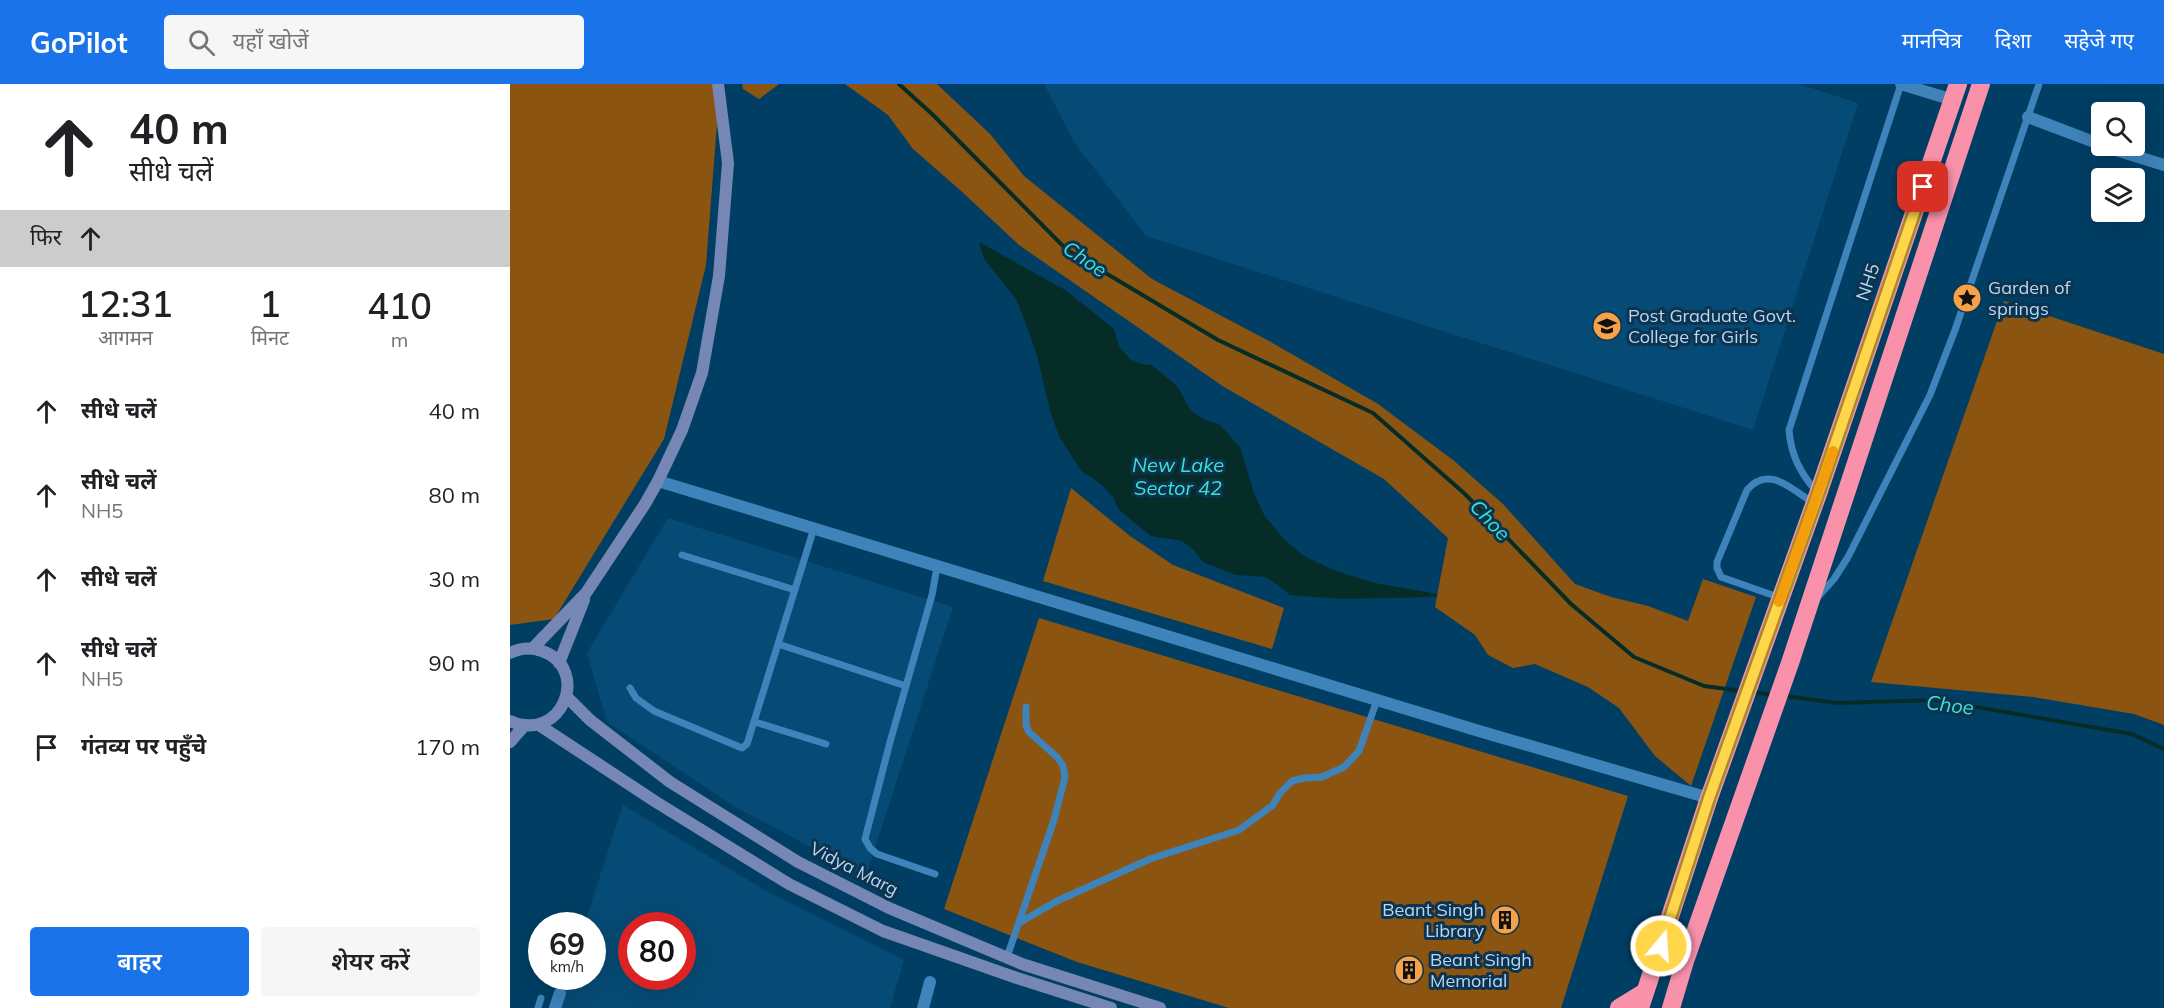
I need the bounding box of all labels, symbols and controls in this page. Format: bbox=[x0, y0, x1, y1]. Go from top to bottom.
search box bbox=[164, 15, 584, 69]
text: GoPilot bbox=[30, 25, 128, 60]
icon: search bbox=[185, 26, 218, 59]
text: यहाँ खोजें bbox=[233, 27, 309, 55]
text: मानचित्र bbox=[1902, 27, 1962, 53]
text: दिशा bbox=[1995, 27, 2031, 53]
text: सहेजे गए bbox=[2064, 27, 2134, 53]
text: 40 m bbox=[129, 102, 229, 155]
map controls bbox=[2091, 102, 2145, 222]
button: search bbox=[2091, 102, 2145, 156]
icon: ahead bbox=[30, 108, 108, 186]
text: सीधे चलें bbox=[129, 154, 213, 188]
pin bbox=[1897, 161, 1948, 212]
button: layers bbox=[2091, 168, 2145, 222]
icon: arrive bbox=[1906, 170, 1939, 203]
icon: ahead bbox=[74, 222, 107, 255]
text: फिर bbox=[30, 223, 62, 251]
water label: Choe bbox=[1059, 235, 1112, 282]
street label: NH5 bbox=[1850, 260, 1885, 304]
place label: Garden of springs bbox=[1988, 276, 2071, 320]
text: 12:31 bbox=[78, 281, 173, 326]
text: 1 bbox=[259, 281, 281, 326]
place icon: Garden of springs bbox=[1951, 282, 1983, 314]
text: 410 bbox=[367, 283, 432, 328]
place label: Post Graduate Govt. College for Girls bbox=[1628, 304, 1796, 348]
school or university icon: Post Graduate Govt. College for Girls bbox=[1591, 310, 1623, 342]
text: आगमन bbox=[98, 325, 153, 350]
text: मिनट bbox=[251, 325, 289, 350]
text: m bbox=[391, 327, 408, 352]
icon: ahead bbox=[30, 395, 63, 428]
text: सीधे चलें bbox=[81, 396, 156, 424]
text: 40 m bbox=[429, 397, 480, 425]
water label: New Lake Sector 42 bbox=[1132, 452, 1224, 500]
text: सीधे चलें bbox=[81, 467, 156, 495]
icon: ahead bbox=[30, 479, 63, 512]
text: 80 m bbox=[429, 481, 480, 509]
water label: Choe bbox=[1465, 494, 1516, 546]
text: NH5 bbox=[81, 498, 123, 523]
icon: ahead bbox=[30, 563, 63, 596]
text: सीधे चलें bbox=[81, 564, 156, 592]
text: 30 m bbox=[429, 565, 480, 593]
text: सीधे चलें bbox=[81, 635, 156, 663]
icon: ahead bbox=[30, 647, 63, 680]
text: 90 m bbox=[429, 649, 480, 677]
text: NH5 bbox=[81, 666, 123, 691]
water label: Choe bbox=[1925, 689, 1975, 720]
icon: arrive bbox=[30, 731, 63, 764]
text: गंतव्य पर पहुँचे bbox=[81, 732, 206, 760]
text: 170 m bbox=[415, 733, 480, 761]
street label: Vidya Marg bbox=[806, 837, 902, 901]
place label: Beant Singh Library bbox=[1382, 898, 1484, 942]
building icon: Beant Singh Library bbox=[1489, 904, 1521, 936]
speed limit sign: 80 bbox=[618, 912, 696, 990]
position arrow bbox=[1629, 914, 1693, 978]
text: 69 bbox=[549, 925, 585, 963]
button: बाहर bbox=[30, 927, 249, 996]
button: शेयर करें bbox=[261, 927, 480, 996]
place label: Beant Singh Memorial bbox=[1430, 948, 1532, 992]
building icon: Beant Singh Memorial bbox=[1393, 954, 1425, 986]
text: km/h bbox=[550, 957, 584, 976]

